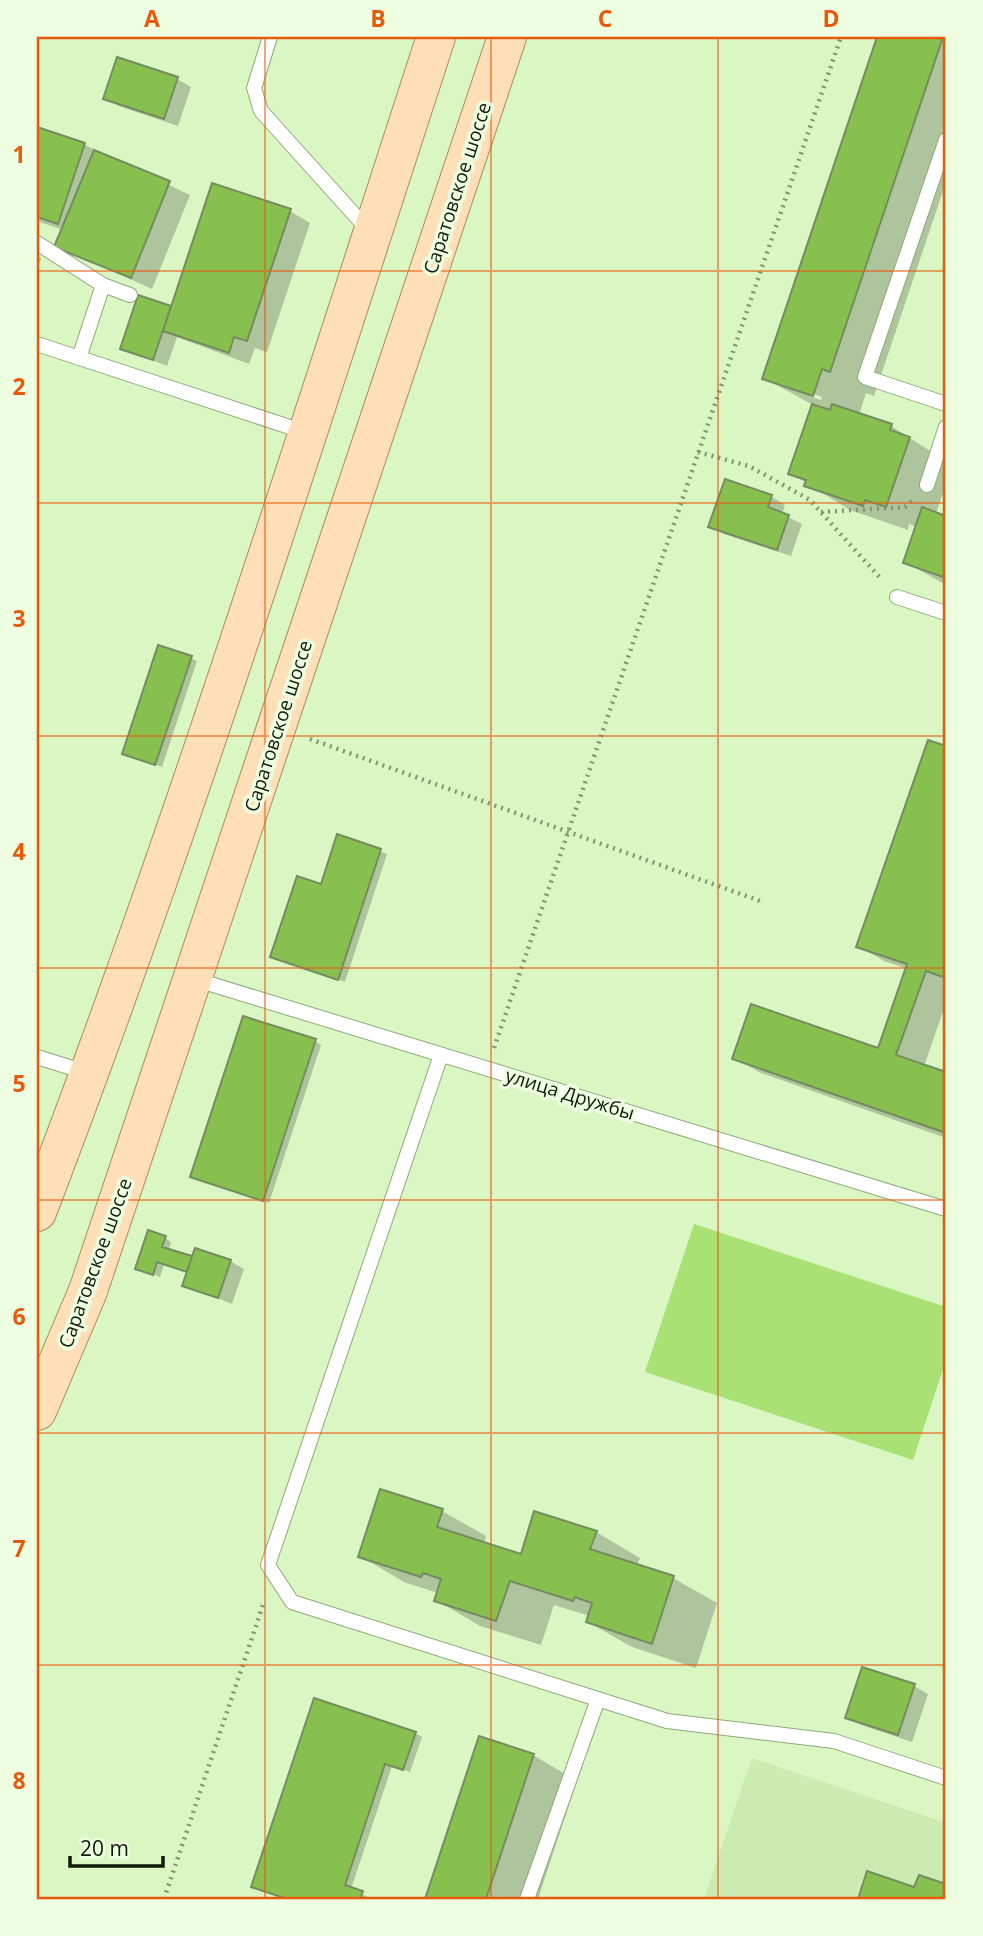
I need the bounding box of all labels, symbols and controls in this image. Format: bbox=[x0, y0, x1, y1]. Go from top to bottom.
text: A bbox=[144, 2, 160, 34]
text: B bbox=[370, 2, 386, 34]
text: C bbox=[598, 2, 612, 34]
text: D bbox=[822, 2, 840, 34]
street label: Саратовское шоссе bbox=[417, 99, 497, 277]
text: 1 bbox=[12, 138, 26, 170]
text: 2 bbox=[12, 370, 26, 402]
text: 3 bbox=[12, 602, 26, 634]
street label: Саратовское шоссе bbox=[238, 637, 318, 815]
text: 4 bbox=[12, 835, 26, 867]
street label: улица Дружбы bbox=[502, 1062, 638, 1126]
text: 5 bbox=[12, 1067, 26, 1099]
street label: Саратовское шоссе bbox=[52, 1174, 138, 1352]
text: 6 bbox=[12, 1300, 26, 1332]
text: 7 bbox=[12, 1532, 26, 1564]
text: 8 bbox=[12, 1764, 26, 1796]
scale bar bbox=[70, 1824, 163, 1868]
text: 20 m bbox=[80, 1834, 129, 1862]

